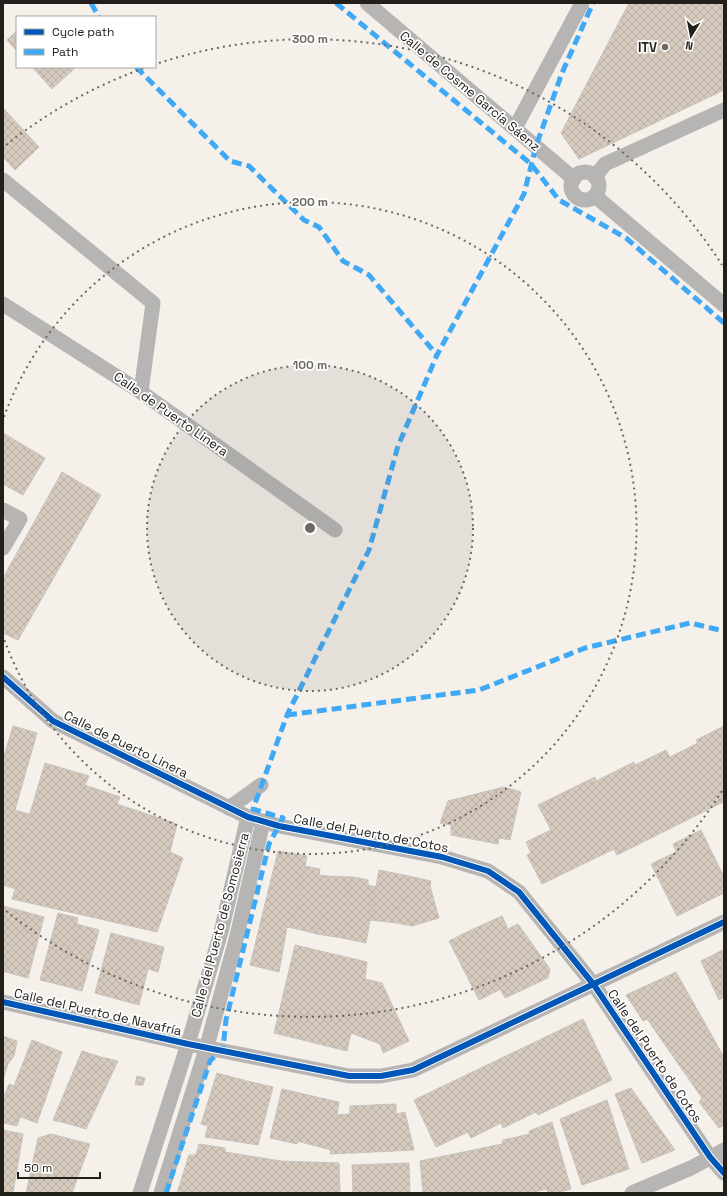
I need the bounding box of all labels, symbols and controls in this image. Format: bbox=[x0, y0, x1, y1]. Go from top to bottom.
legend bbox=[16, 16, 156, 68]
north arrow bbox=[671, 16, 711, 56]
text: Cycle path bbox=[52, 24, 114, 40]
street label: Calle de Cosme García Sáenz bbox=[396, 27, 544, 155]
text: 300 m bbox=[292, 31, 328, 47]
text: N bbox=[684, 38, 694, 53]
place label: ITV bbox=[638, 39, 657, 56]
marker: ITV bbox=[660, 42, 670, 52]
text: Path bbox=[52, 44, 78, 60]
text: 200 m bbox=[292, 194, 328, 210]
text: 100 m bbox=[293, 357, 327, 373]
street label: Calle de Puerto Linera bbox=[110, 368, 232, 460]
centre of rings bbox=[303, 521, 317, 535]
street label: Calle de Puerto Linera bbox=[61, 706, 191, 782]
street label: Calle del Puerto de Cotos bbox=[292, 810, 450, 856]
street label: Calle del Puerto de Somosierra bbox=[187, 830, 253, 1019]
street label: Calle del Puerto de Navafría bbox=[12, 984, 184, 1040]
street label: Calle del Puerto de Cotos bbox=[604, 986, 706, 1126]
scale bar bbox=[18, 1154, 100, 1180]
text: 50 m bbox=[24, 1160, 52, 1176]

